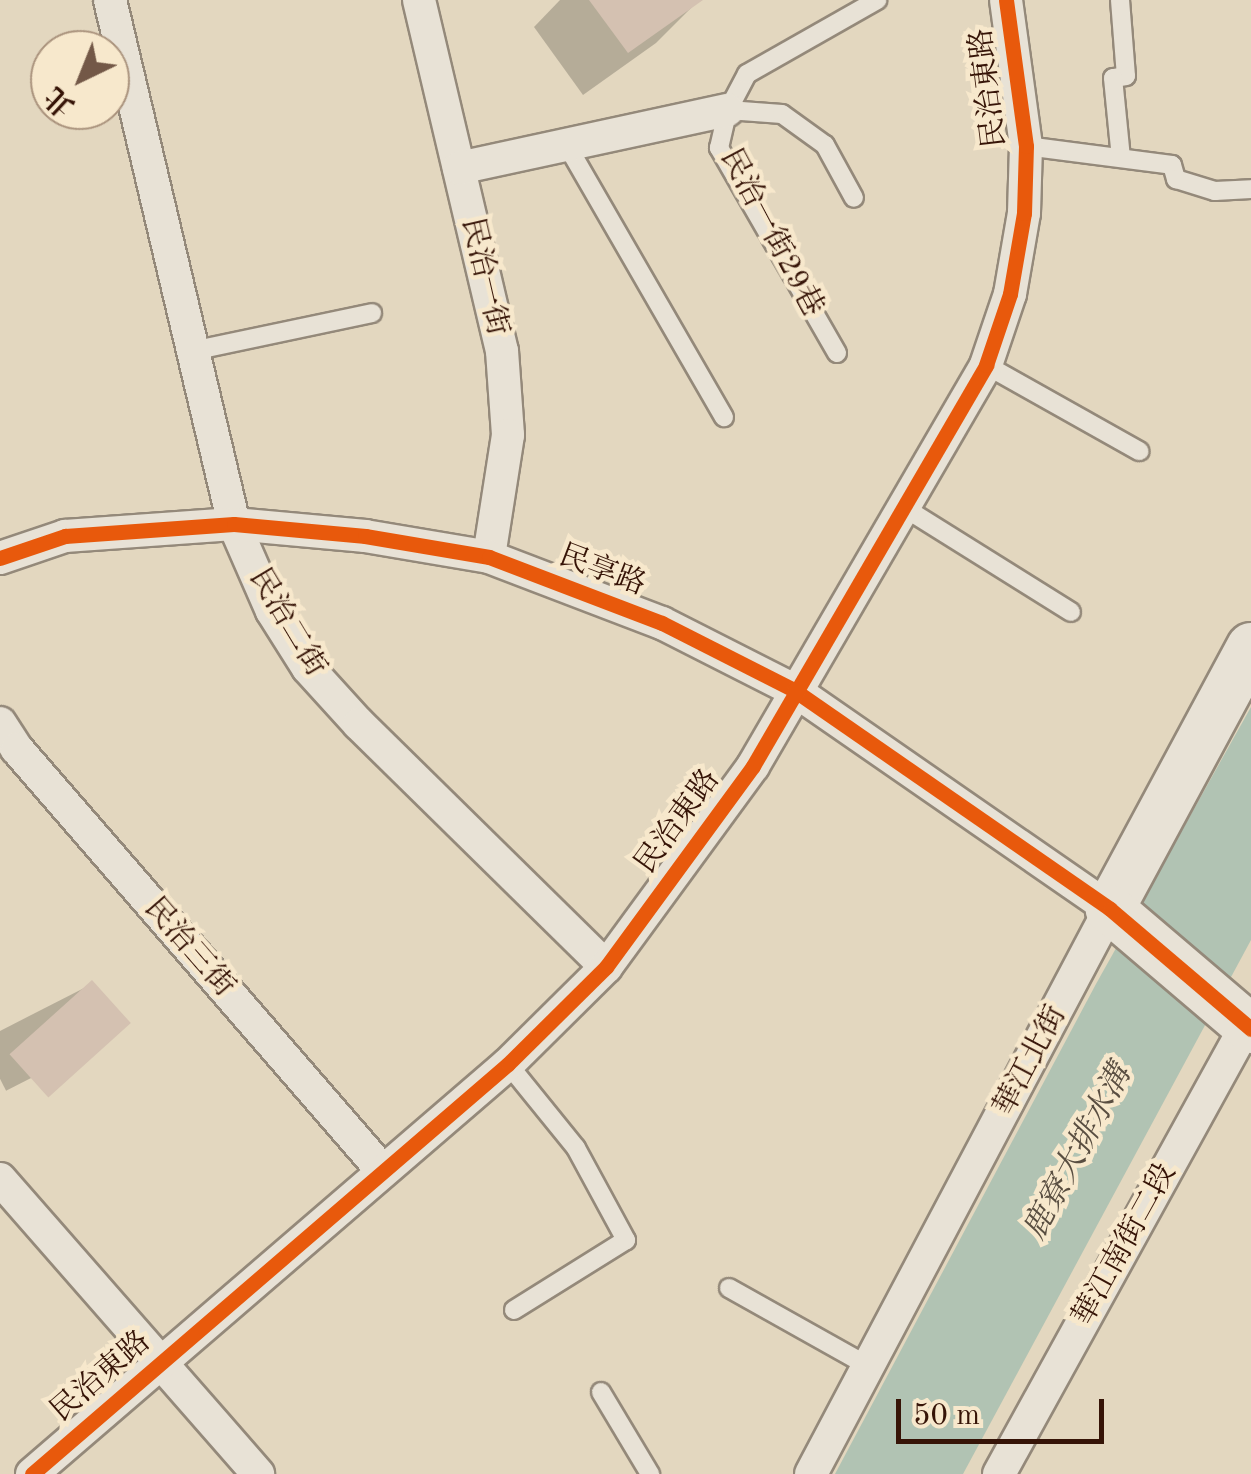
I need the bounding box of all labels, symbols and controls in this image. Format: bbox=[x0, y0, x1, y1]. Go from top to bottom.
street label: 民治東路 bbox=[964, 26, 1014, 150]
north arrow bbox=[30, 30, 130, 130]
text: 北 bbox=[41, 81, 81, 120]
street label: 民治一街29巷 bbox=[712, 143, 830, 323]
street label: 民治一街 bbox=[453, 214, 515, 340]
street label: 民享路 bbox=[554, 538, 650, 604]
street label: 民治二街 bbox=[241, 562, 333, 684]
street label: 民治東路 bbox=[628, 763, 728, 881]
street label: 民治三街 bbox=[136, 891, 242, 1005]
street label: 華江北街 bbox=[987, 1000, 1075, 1122]
water label: 鹿寮大排水溝 bbox=[1017, 1059, 1141, 1247]
street label: 華江南街二段 bbox=[1066, 1158, 1184, 1332]
street label: 民治東路 bbox=[44, 1324, 158, 1430]
scale bar bbox=[901, 1379, 1108, 1441]
text: 50 m bbox=[913, 1401, 980, 1431]

